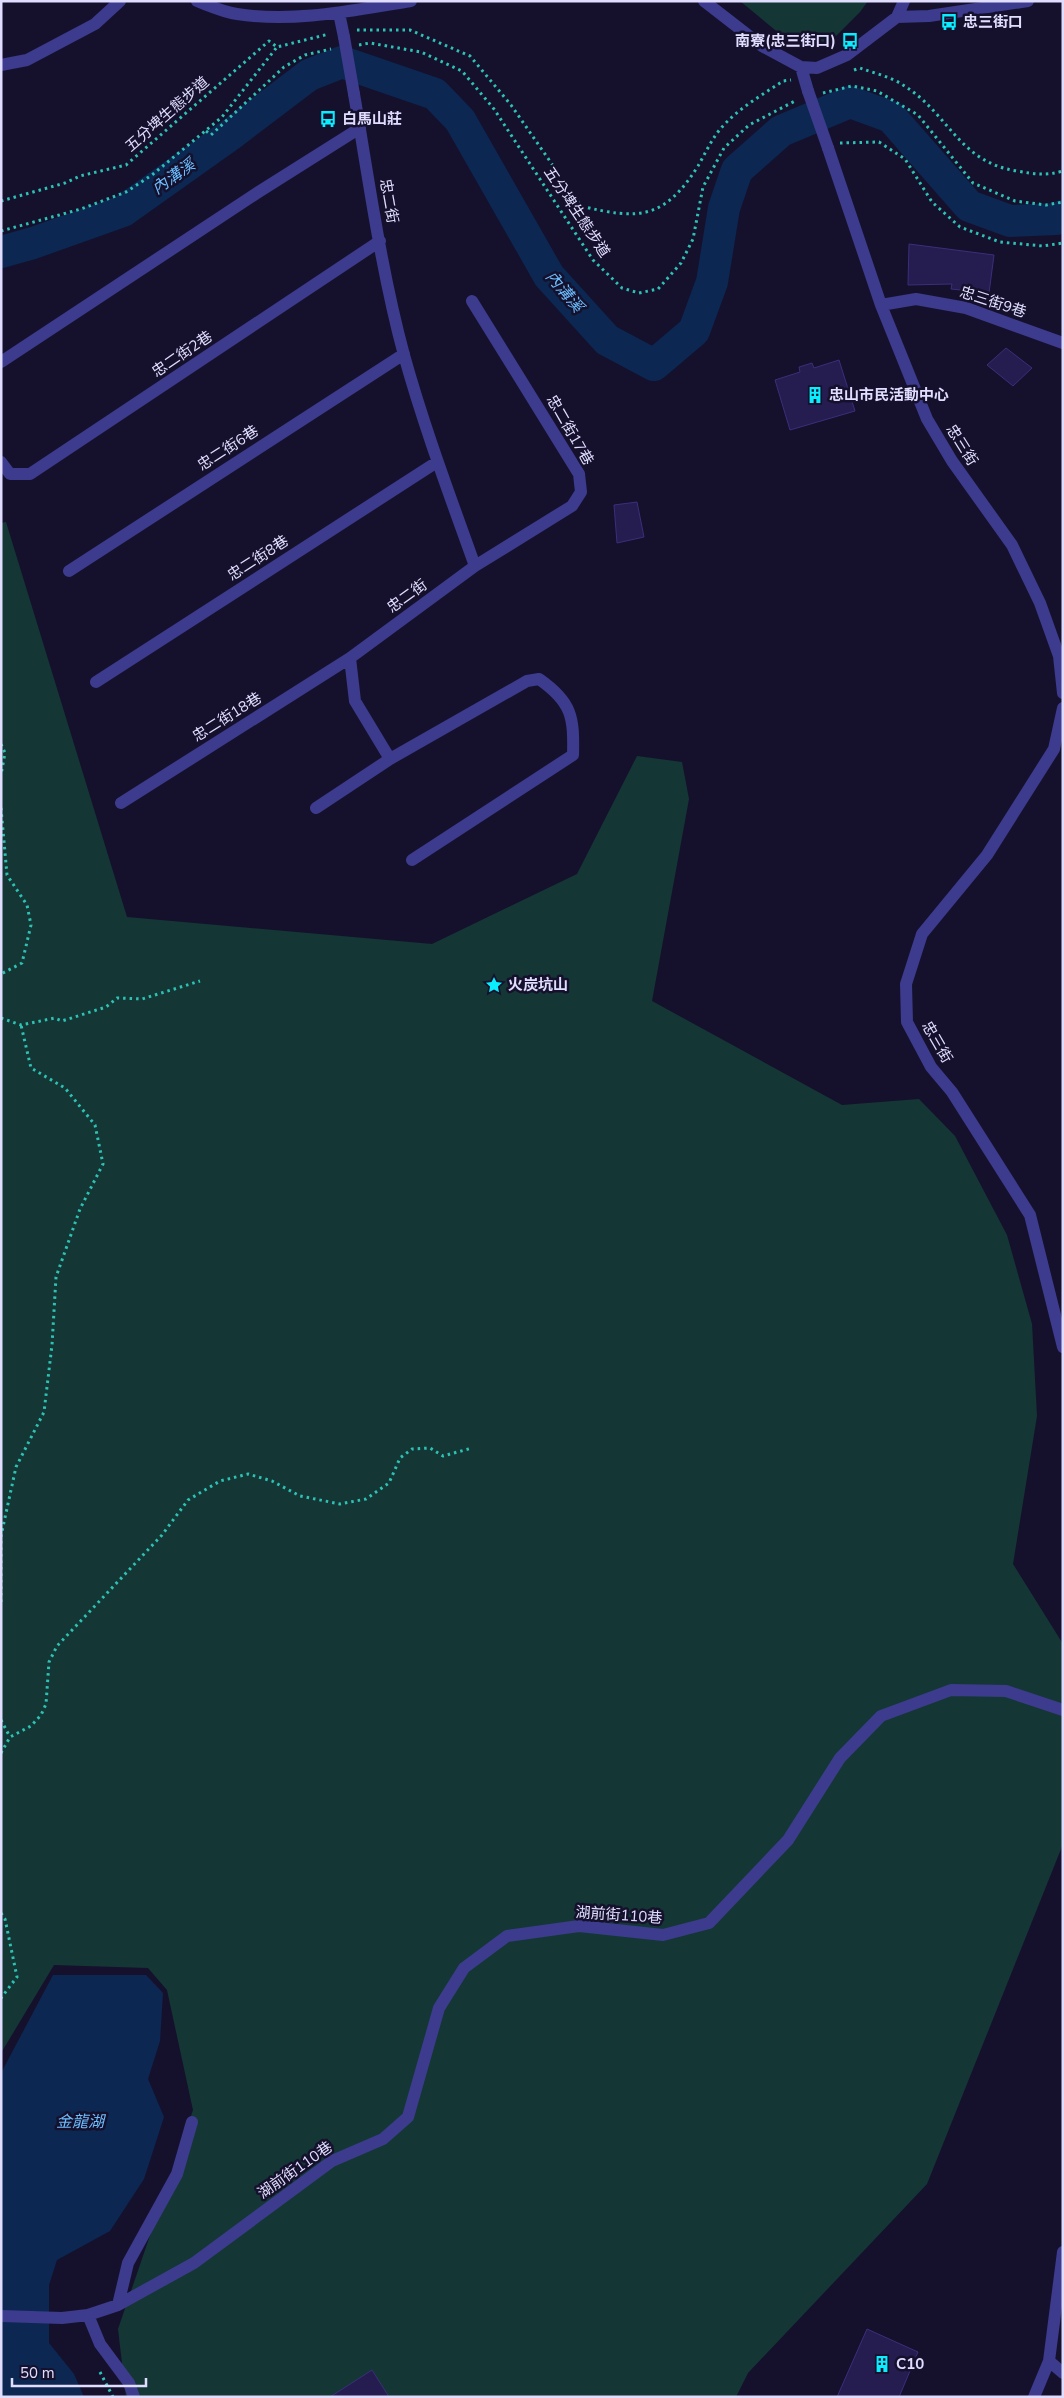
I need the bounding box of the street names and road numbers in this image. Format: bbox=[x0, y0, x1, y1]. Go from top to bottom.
street label: 五分埤生態步道 bbox=[121, 72, 213, 156]
street label: 五分埤生態步道 bbox=[539, 163, 615, 261]
street label: 忠二街 bbox=[375, 177, 403, 225]
street label: 忠三街9巷 bbox=[957, 282, 1029, 322]
street label: 忠二街2巷 bbox=[148, 326, 216, 382]
street label: 忠二街17巷 bbox=[542, 391, 598, 469]
street label: 忠二街6巷 bbox=[194, 421, 262, 475]
street label: 忠三街 bbox=[942, 421, 982, 469]
street label: 忠二街8巷 bbox=[224, 531, 292, 585]
street label: 忠二街 bbox=[383, 575, 431, 617]
street label: 忠二街18巷 bbox=[189, 688, 265, 746]
street label: 忠三街 bbox=[917, 1018, 957, 1066]
street label: 湖前街110巷 bbox=[575, 1902, 663, 1928]
street label: 湖前街110巷 bbox=[254, 2137, 336, 2203]

